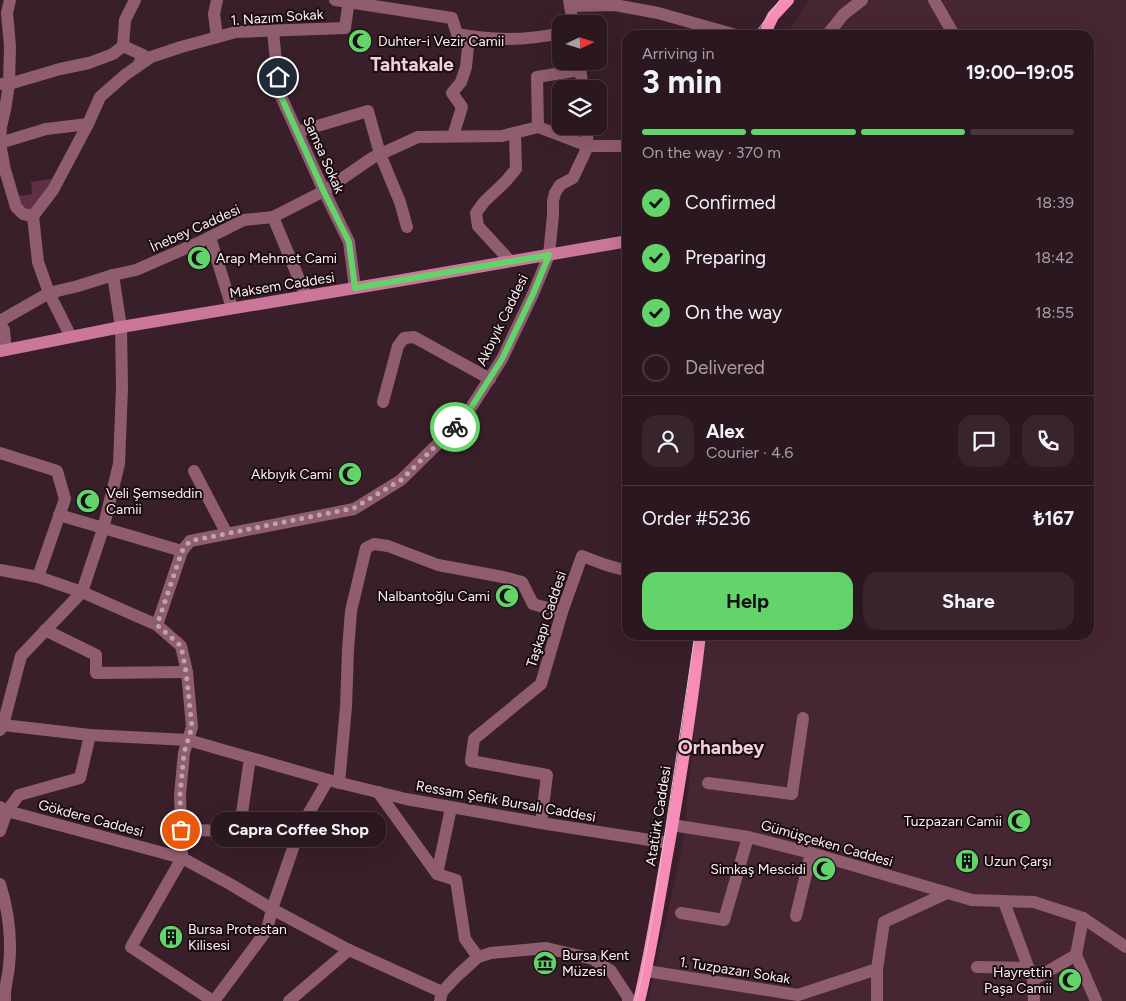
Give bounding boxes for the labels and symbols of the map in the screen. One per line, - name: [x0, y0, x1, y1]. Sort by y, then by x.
- street label: 1. Nazım Sokak: [230, 6, 324, 29]
- north arrow: [552, 15, 608, 70]
- mosque icon: Duhter-i Vezir Camii: [347, 28, 373, 54]
- place label: Duhter-i Vezir Camii: [378, 33, 504, 50]
- district label: Tahtakale: [370, 53, 454, 76]
- pin: [257, 56, 299, 98]
- street label: Samsa Sokak: [299, 114, 348, 196]
- street label: İnebey Caddesi: [148, 201, 243, 256]
- mosque icon: Arap Mehmet Cami: [186, 245, 212, 271]
- place label: Arap Mehmet Cami: [216, 250, 337, 267]
- street label: Maksem Caddesi: [228, 269, 336, 302]
- street label: Akbıyık Caddesi: [473, 272, 532, 369]
- courier: [430, 402, 480, 452]
- mosque icon: Akbıyık Cami: [337, 461, 363, 487]
- place label: Akbıyık Cami: [251, 466, 332, 483]
- place label: Veli Şemseddin Camii: [106, 485, 203, 518]
- mosque icon: Veli Şemseddin Camii: [75, 488, 101, 514]
- street label: Taşkapı Caddesi: [523, 569, 570, 670]
- mosque icon: Nalbantoğlu Cami: [494, 583, 520, 609]
- place label: Nalbantoğlu Cami: [377, 588, 490, 605]
- district label: Orhanbey: [678, 736, 764, 759]
- street label: Atatürk Caddesi: [642, 765, 675, 867]
- street label: Ressam Şefik Bursalı Caddesi: [415, 777, 597, 826]
- street label: Gökdere Caddesi: [36, 796, 145, 841]
- mosque icon: Tuzpazarı Camii: [1006, 808, 1032, 834]
- pin: [160, 809, 202, 851]
- callout: Capra Coffee Shop: [211, 812, 386, 848]
- place label: Tuzpazarı Camii: [904, 813, 1002, 830]
- street label: Gümüşçeken Caddesi: [759, 816, 895, 870]
- building icon: Uzun Çarşı: [954, 848, 980, 874]
- place label: Uzun Çarşı: [984, 853, 1052, 870]
- mosque icon: Simkaş Mescidi: [811, 856, 837, 882]
- place label: Simkaş Mescidi: [710, 861, 806, 878]
- place label: Bursa Protestan Kilisesi: [188, 921, 287, 954]
- building icon: Bursa Protestan Kilisesi: [158, 924, 184, 950]
- place label: Bursa Kent Müzesi: [562, 947, 629, 980]
- museum icon: Bursa Kent Müzesi: [532, 950, 558, 976]
- street label: 1. Tuzpazarı Sokak: [678, 953, 792, 988]
- place label: Hayrettin Paşa Camii: [984, 964, 1052, 997]
- mosque icon: Hayrettin Paşa Camii: [1057, 967, 1083, 993]

